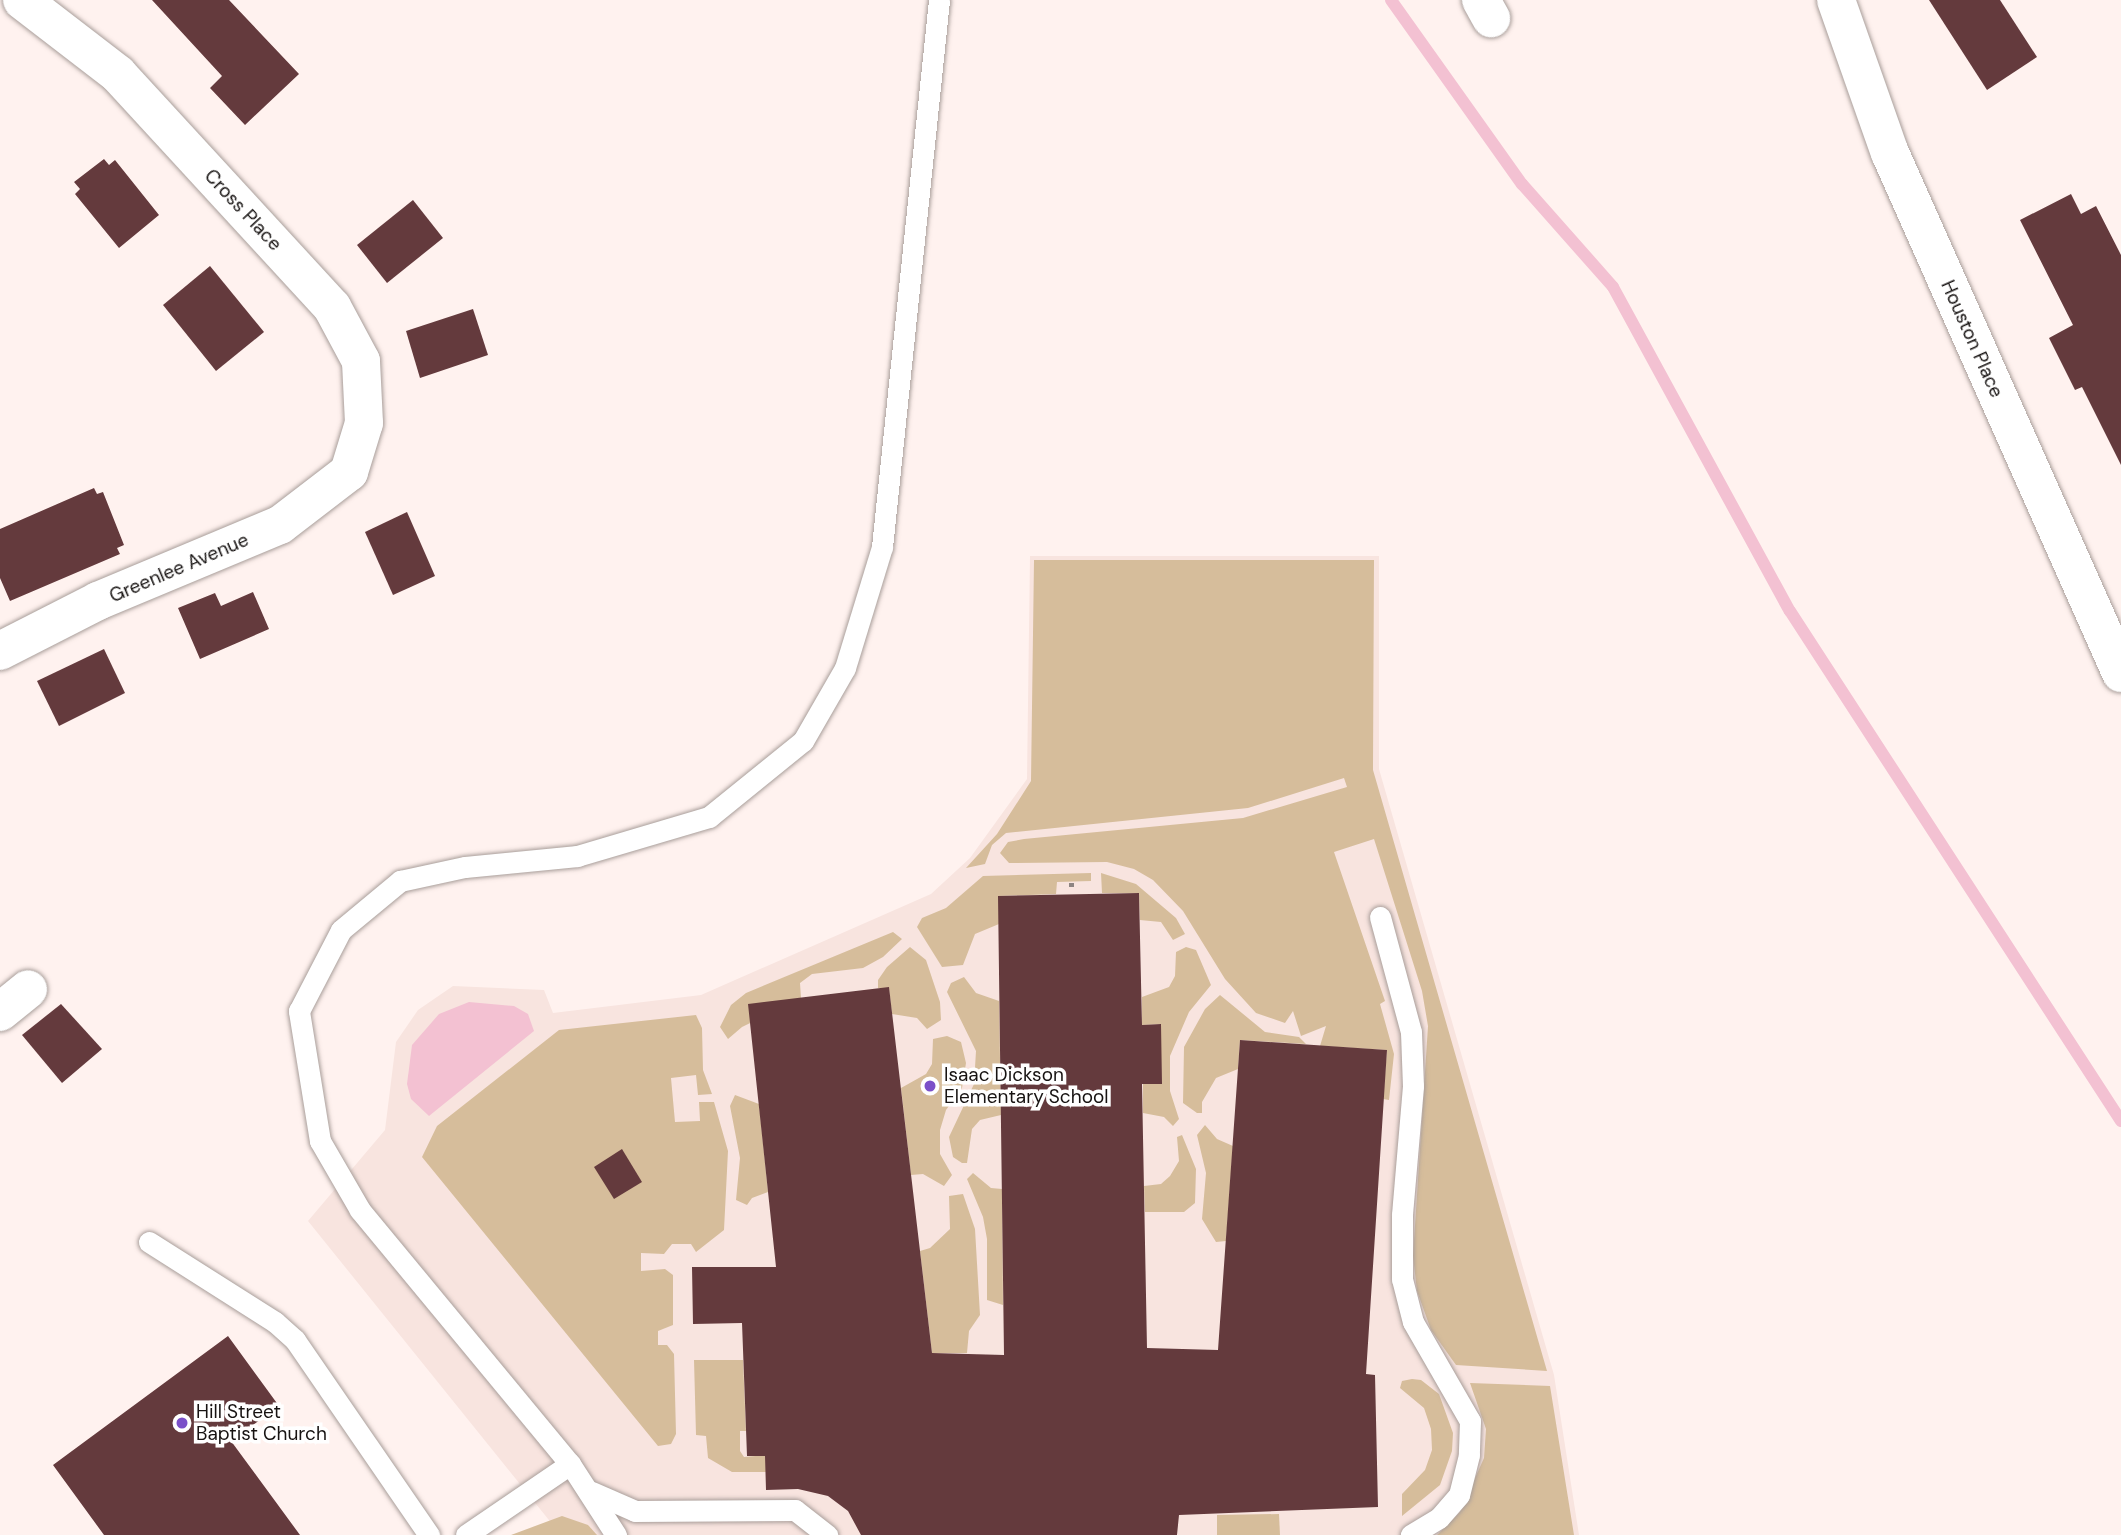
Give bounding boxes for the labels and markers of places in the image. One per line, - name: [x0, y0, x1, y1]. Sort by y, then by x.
- place label: Isaac Dickson Elementary School: [944, 1064, 1108, 1108]
- marker: Isaac Dickson Elementary School: [922, 1078, 938, 1094]
- place label: Hill Street Baptist Church: [196, 1401, 327, 1445]
- marker: Hill Street Baptist Church: [174, 1415, 190, 1431]

